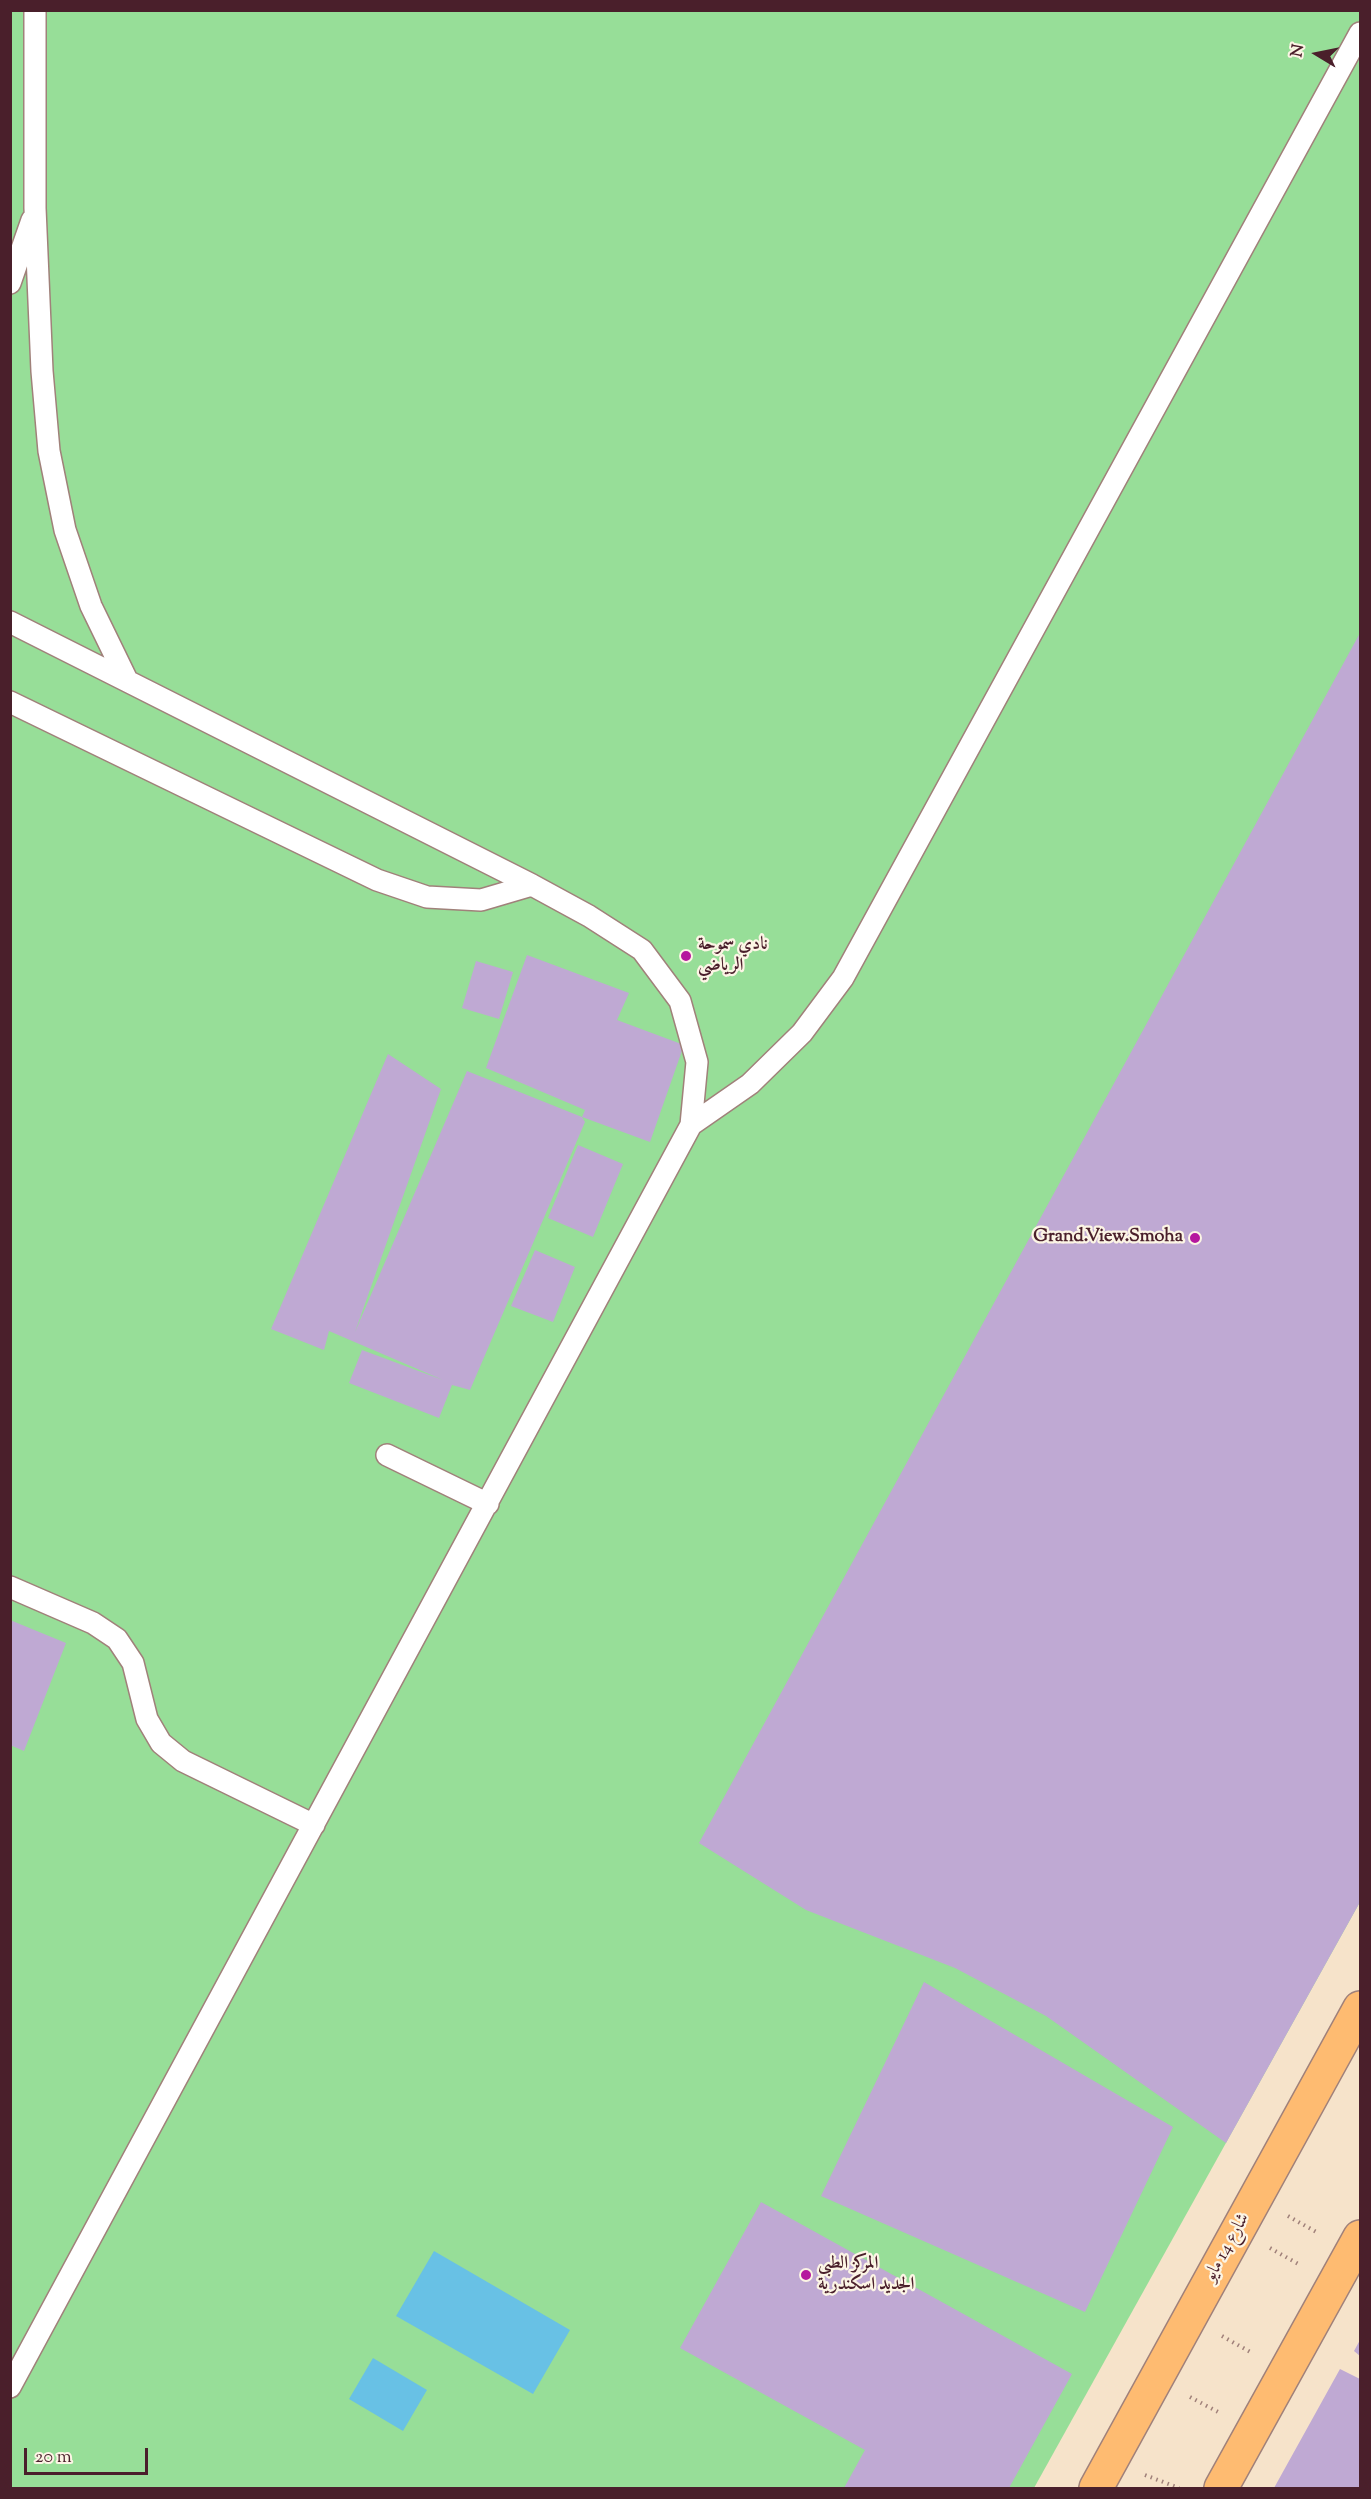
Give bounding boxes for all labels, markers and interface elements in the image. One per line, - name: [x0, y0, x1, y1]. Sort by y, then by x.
- north arrow: [1287, 24, 1347, 84]
- text: N: [1286, 42, 1311, 59]
- place label: نادي سموحة الرياضي: [698, 935, 768, 978]
- marker: نادي سموحة الرياضي: [679, 949, 693, 963]
- place label: Grand.View.Smoha: [1033, 1227, 1183, 1249]
- marker: Grand.View.Smoha: [1188, 1231, 1202, 1245]
- street label: شارع 14 مايو: [1200, 2210, 1256, 2286]
- place label: المركز الطبى الجديد اسكندرية: [818, 2254, 914, 2296]
- marker: المركز الطبى الجديد اسكندرية: [799, 2268, 813, 2282]
- scale bar: [27, 2436, 152, 2474]
- text: 20 m: [35, 2445, 72, 2471]

